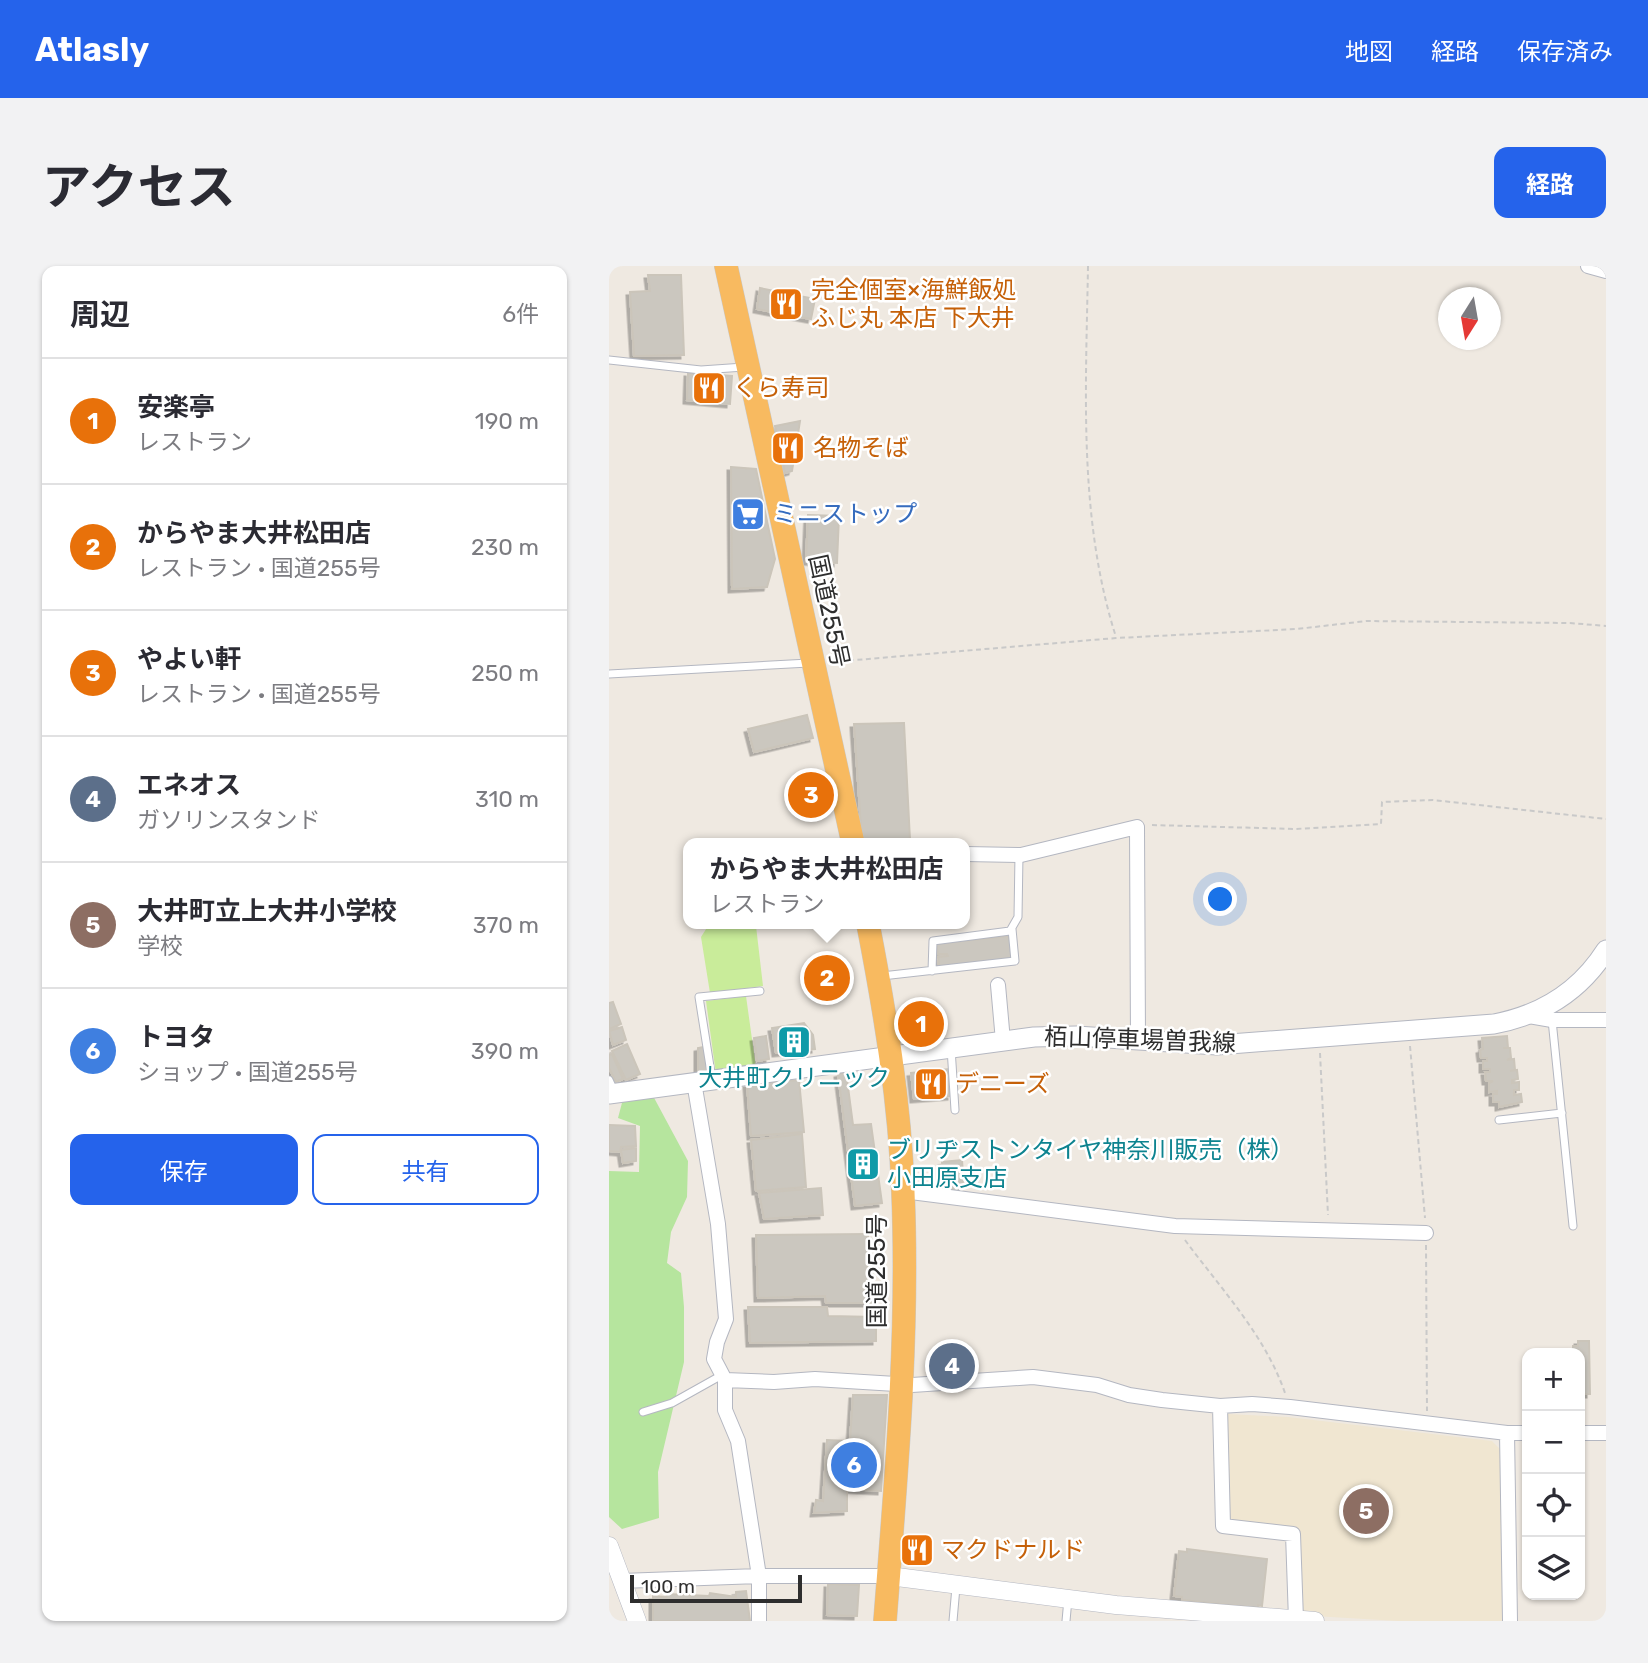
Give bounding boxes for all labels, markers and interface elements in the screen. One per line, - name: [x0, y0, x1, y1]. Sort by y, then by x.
- text: Atlasly: [35, 30, 149, 69]
- text: 地図: [1345, 38, 1393, 66]
- text: 経路: [1431, 38, 1479, 66]
- text: 保存済み: [1517, 38, 1613, 66]
- button: 経路: [1494, 147, 1606, 218]
- text: アクセス: [42, 158, 236, 216]
- place label: 完全個室×海鮮飯処 ふじ丸 本店 下大井: [811, 276, 1016, 332]
- restaurant icon: 完全個室×海鮮飯処 ふじ丸 本店 下大井: [767, 285, 805, 323]
- north arrow: [1438, 287, 1501, 350]
- text: 周辺: [70, 297, 130, 333]
- text: 6件: [502, 300, 539, 328]
- restaurant icon: くら寿司: [690, 369, 728, 407]
- place label: くら寿司: [733, 374, 829, 402]
- text: 安楽亭: [137, 392, 215, 423]
- text: 1: [87, 407, 99, 435]
- text: 190 m: [475, 407, 539, 435]
- text: レストラン: [137, 428, 252, 456]
- restaurant icon: 名物そば: [769, 429, 807, 467]
- place label: 名物そば: [813, 434, 909, 462]
- supermarket icon: ミニストップ: [729, 495, 767, 533]
- place label: ミニストップ: [773, 500, 917, 528]
- text: からやま大井松田店: [137, 518, 371, 549]
- text: 2: [86, 533, 100, 561]
- text: 230 m: [471, 533, 539, 561]
- street label: 国道255号: [803, 552, 855, 670]
- text: レストラン · 国道255号: [137, 554, 381, 582]
- text: やよい軒: [137, 644, 241, 675]
- text: 3: [85, 659, 101, 687]
- text: 250 m: [471, 659, 539, 687]
- text: レストラン · 国道255号: [137, 680, 381, 708]
- pin: 3: [788, 769, 834, 821]
- text: エネオス: [137, 770, 241, 801]
- text: 4: [85, 785, 101, 813]
- text: 310 m: [475, 785, 539, 813]
- text: ガソリンスタンド: [137, 806, 321, 834]
- popup: [683, 838, 970, 929]
- text: からやま大井松田店: [709, 854, 944, 885]
- your location: [1203, 882, 1237, 916]
- text: レストラン: [709, 890, 824, 918]
- text: 大井町立上大井小学校: [137, 896, 397, 927]
- text: 5: [86, 911, 100, 939]
- text: 370 m: [473, 911, 539, 939]
- text: 学校: [137, 932, 183, 960]
- pin: 2: [804, 952, 850, 1004]
- pin: 1: [898, 998, 944, 1050]
- text: トヨタ: [137, 1022, 215, 1053]
- building icon: 大井町クリニック: [775, 1023, 813, 1061]
- street label: 栢山停車場曽我線: [1044, 1023, 1236, 1057]
- text: 6: [86, 1037, 100, 1065]
- text: 390 m: [471, 1037, 539, 1065]
- text: ショップ · 国道255号: [137, 1058, 358, 1086]
- place label: 大井町クリニック: [698, 1064, 890, 1092]
- restaurant icon: デニーズ: [912, 1065, 950, 1103]
- place label: デニーズ: [955, 1070, 1050, 1098]
- button: 保存: [70, 1134, 298, 1205]
- button: 共有: [312, 1134, 539, 1205]
- place label: ブリヂストンタイヤ神奈川販売（株） 小田原支店: [887, 1136, 1294, 1192]
- building icon: ブリヂストンタイヤ神奈川販売（株） 小田原支店: [844, 1145, 882, 1183]
- street label: 国道255号: [863, 1214, 891, 1328]
- pin: 4: [929, 1340, 975, 1392]
- map controls: [1522, 1348, 1585, 1600]
- button: +: [1522, 1348, 1585, 1411]
- button: −: [1522, 1411, 1585, 1474]
- pin: 6: [831, 1439, 877, 1491]
- button: locate: [1522, 1474, 1585, 1537]
- pin: 5: [1343, 1485, 1389, 1537]
- restaurant icon: マクドナルド: [898, 1531, 936, 1569]
- place label: マクドナルド: [941, 1536, 1085, 1564]
- button: layers: [1522, 1537, 1585, 1600]
- scale bar: [630, 1572, 801, 1604]
- text: 100 m: [641, 1575, 695, 1598]

